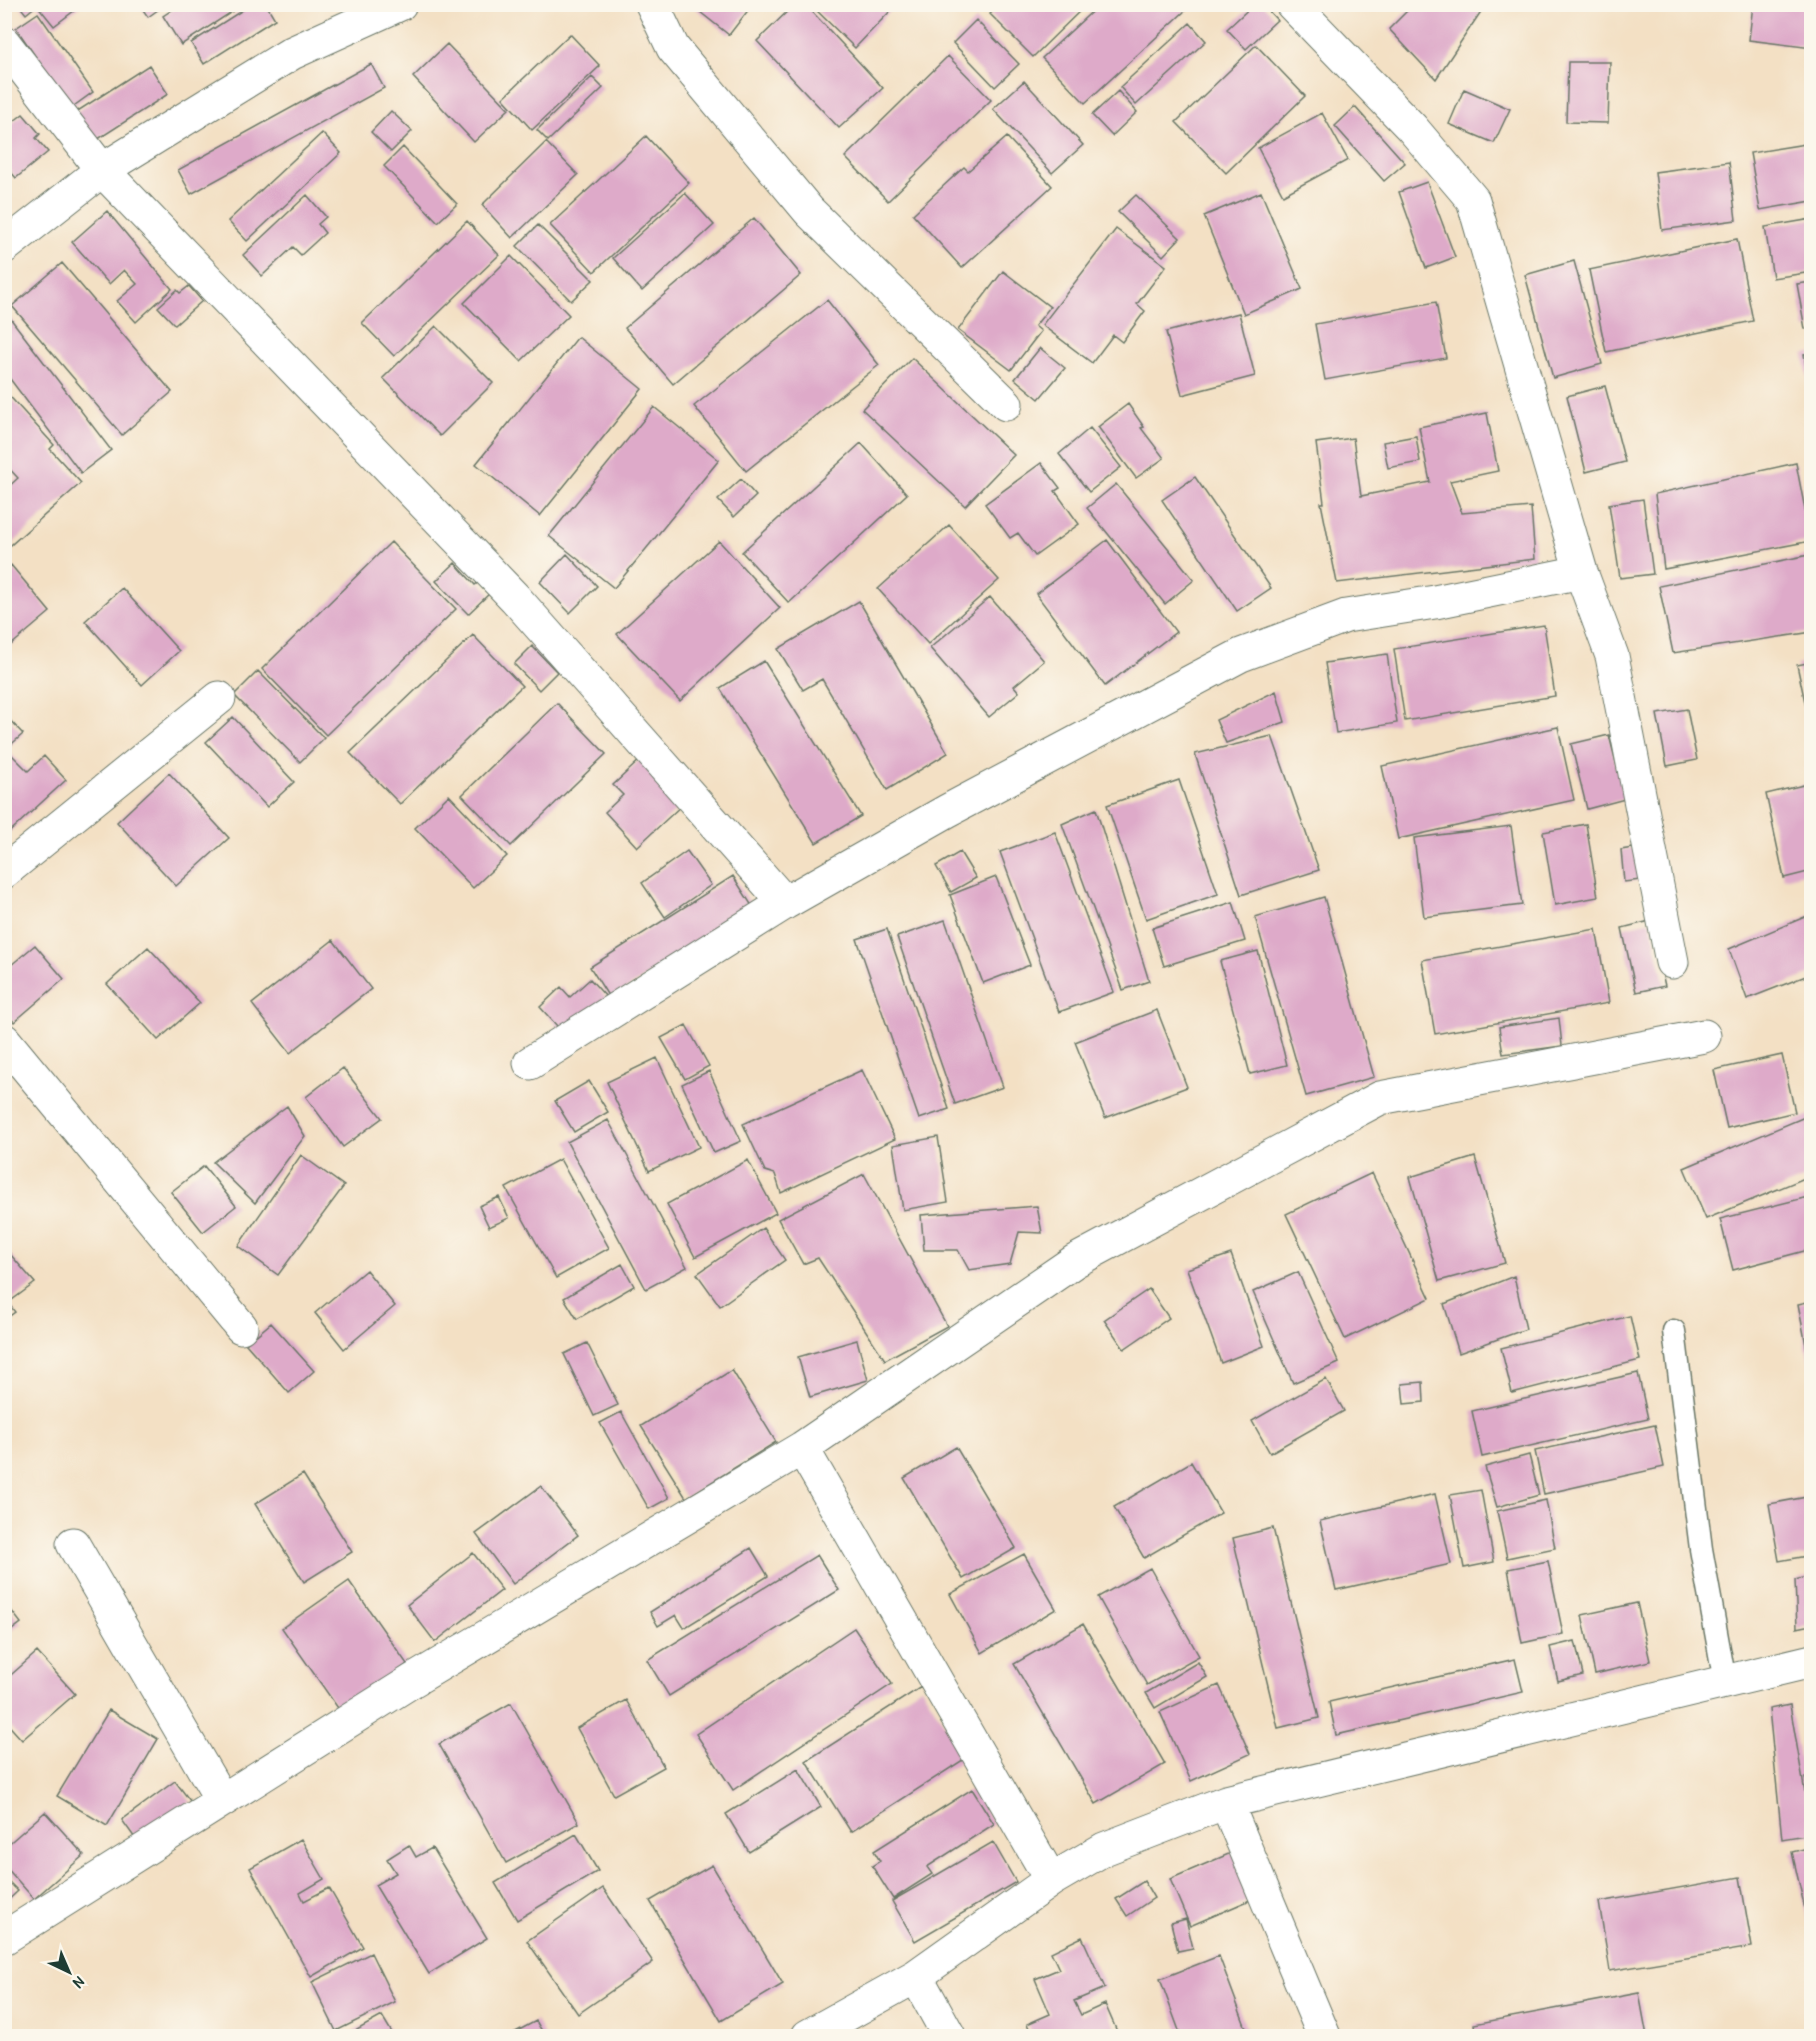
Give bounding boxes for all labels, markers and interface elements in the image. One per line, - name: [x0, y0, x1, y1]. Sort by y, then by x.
- north arrow: [39, 1942, 99, 2002]
- text: N: [68, 1972, 90, 1994]

